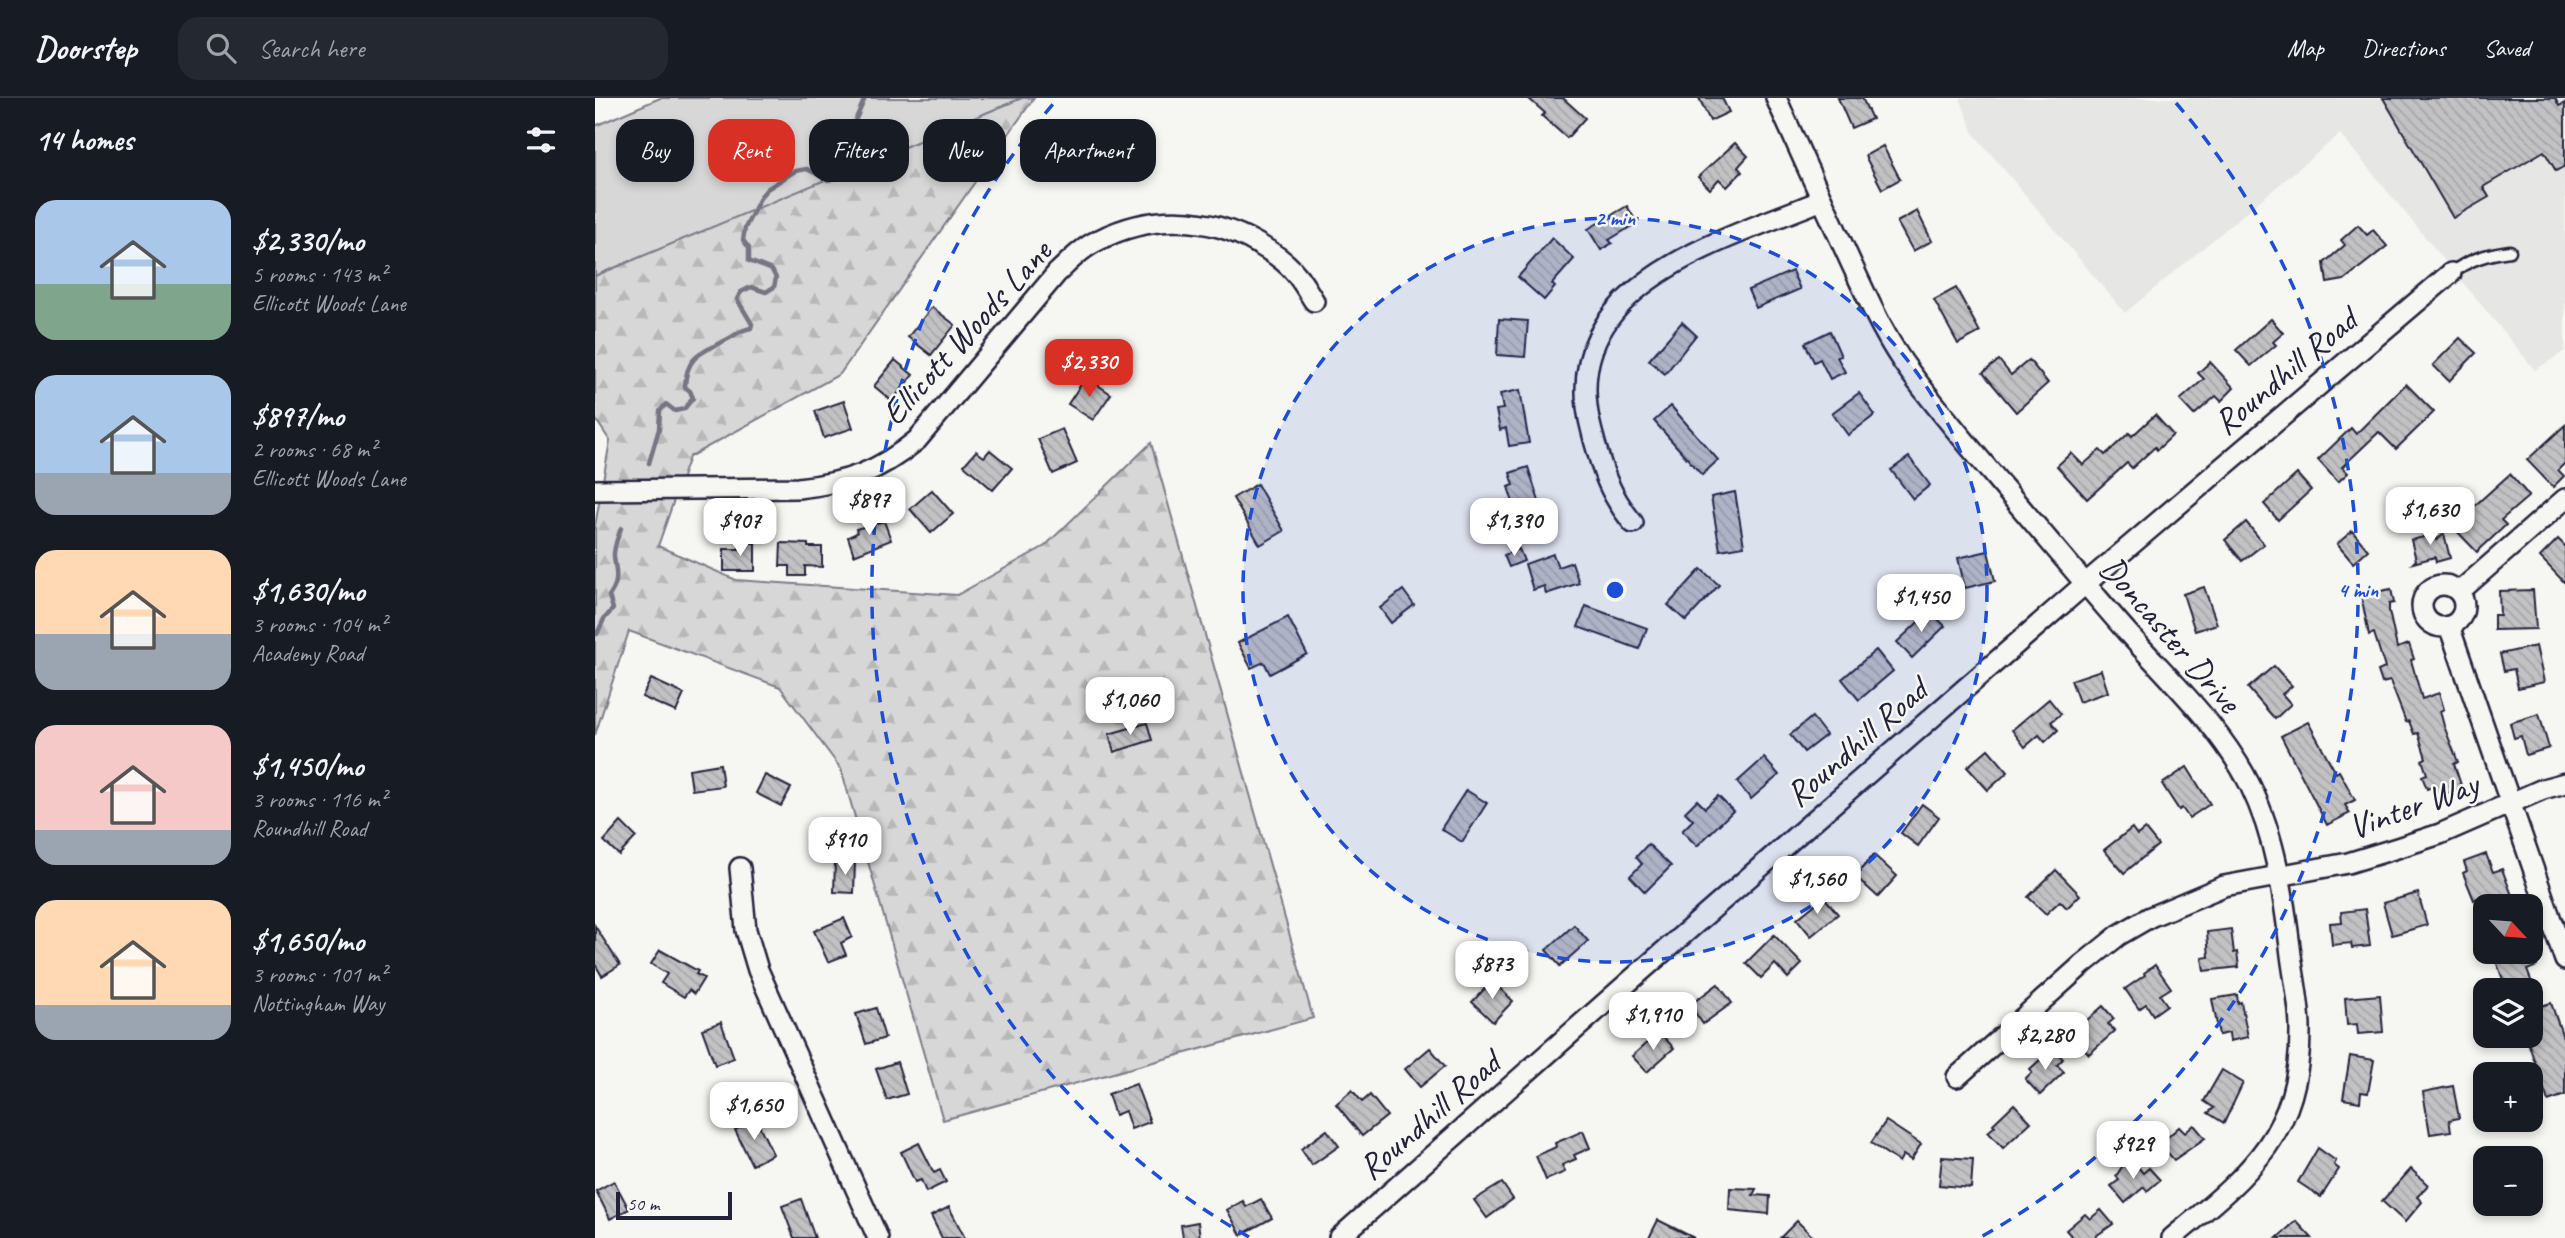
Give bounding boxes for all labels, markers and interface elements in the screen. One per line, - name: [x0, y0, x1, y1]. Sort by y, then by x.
- search box: [178, 17, 668, 80]
- text: Doorstep: [35, 27, 136, 69]
- icon: search: [202, 29, 240, 67]
- text: Search here: [258, 32, 364, 65]
- text: Map: [2287, 33, 2324, 63]
- text: Directions: [2362, 33, 2445, 63]
- text: Saved: [2483, 33, 2530, 63]
- chip: Buy: [616, 119, 694, 182]
- chip: Rent: [708, 119, 795, 182]
- chip: Filters: [809, 119, 909, 182]
- chip: New: [923, 119, 1006, 182]
- chip: Apartment: [1020, 119, 1156, 182]
- text: 14 homes: [35, 121, 133, 159]
- icon: filters: [522, 121, 560, 159]
- text: 2 min: [1595, 205, 1635, 231]
- text: $2,330/mo: [252, 222, 364, 260]
- icon: home: [91, 228, 175, 312]
- street label: Ellicott Woods Lane: [871, 228, 1063, 434]
- text: 5 rooms · 143 m²: [252, 260, 387, 289]
- text: Ellicott Woods Lane: [252, 289, 406, 318]
- street label: Roundhill Road: [2204, 295, 2371, 445]
- pin: $2,330: [1032, 340, 1146, 399]
- text: $2,330: [1061, 347, 1117, 376]
- text: $897/mo: [252, 397, 344, 435]
- icon: home: [91, 403, 175, 487]
- text: 2 rooms · 68 m²: [252, 435, 376, 464]
- text: Ellicott Woods Lane: [252, 464, 406, 493]
- pin: $897: [828, 478, 910, 537]
- text: $897: [848, 485, 890, 514]
- pin: $1,630: [2373, 488, 2487, 547]
- text: $1,630: [2402, 495, 2458, 524]
- pin: $907: [699, 498, 781, 558]
- pin: $1,390: [1457, 498, 1571, 558]
- text: $907: [719, 506, 761, 535]
- text: $1,390: [1486, 506, 1542, 535]
- street label: Doncaster Drive: [2090, 546, 2253, 724]
- text: $1,630/mo: [252, 572, 365, 610]
- pin: $1,450: [1864, 574, 1978, 634]
- text: 4 min: [2338, 577, 2378, 603]
- icon: home: [91, 578, 175, 662]
- centre of rings: [1603, 578, 1627, 602]
- text: $1,450: [1893, 582, 1949, 611]
- text: 3 rooms · 104 m²: [252, 610, 387, 639]
- text: Academy Road: [252, 639, 364, 668]
- street label: Roundhill Road: [1776, 665, 1941, 817]
- pin: $1,060: [1073, 678, 1187, 737]
- text: $1,060: [1102, 685, 1158, 714]
- text: $1,450/mo: [252, 747, 363, 785]
- icon: home: [91, 753, 175, 837]
- street label: Vinter Way: [2342, 760, 2487, 850]
- text: 3 rooms · 116 m²: [252, 785, 387, 814]
- text: Roundhill Road: [252, 814, 367, 843]
- pin: $910: [804, 818, 886, 877]
- text: $910: [824, 825, 866, 854]
- pin: $1,560: [1760, 856, 1874, 916]
- text: $1,560: [1789, 864, 1845, 893]
- north arrow: [2473, 894, 2543, 964]
- map controls: [2473, 894, 2543, 1216]
- text: $1,650/mo: [252, 922, 364, 960]
- icon: home: [91, 928, 175, 1012]
- pin: $873: [1451, 942, 1533, 1001]
- text: $873: [1471, 949, 1513, 978]
- text: 3 rooms · 101 m²: [252, 960, 387, 989]
- button: layers: [2473, 978, 2543, 1048]
- text: Nottingham Way: [252, 989, 384, 1018]
- pin: $1,910: [1596, 992, 1710, 1052]
- text: $1,910: [1625, 1000, 1681, 1029]
- pin: $2,280: [1988, 1012, 2102, 1072]
- text: $2,280: [2017, 1020, 2073, 1049]
- street label: Roundhill Road: [1349, 1038, 1514, 1190]
- button: +: [2473, 1062, 2543, 1132]
- pin: $1,650: [697, 1082, 811, 1142]
- text: $1,650: [726, 1090, 782, 1119]
- pin: $929: [2092, 1122, 2174, 1181]
- text: $929: [2113, 1129, 2153, 1158]
- button: −: [2473, 1146, 2543, 1216]
- scale bar: [616, 1189, 731, 1221]
- text: 50 m: [627, 1192, 659, 1216]

